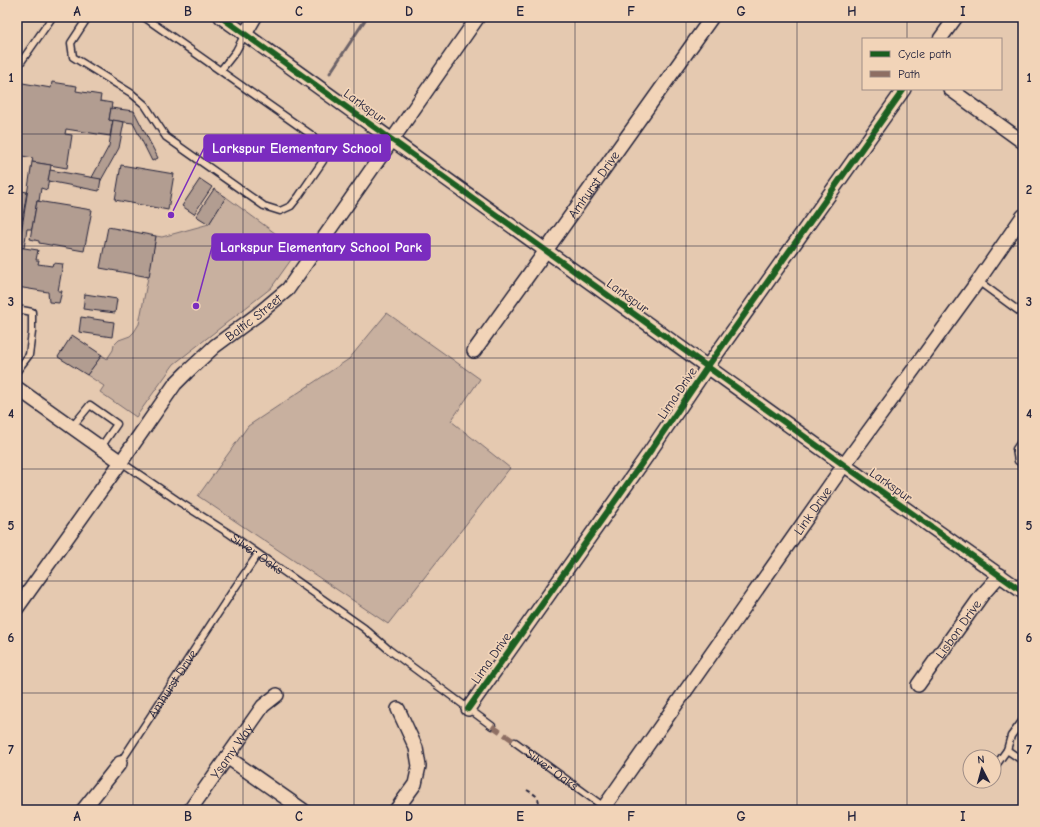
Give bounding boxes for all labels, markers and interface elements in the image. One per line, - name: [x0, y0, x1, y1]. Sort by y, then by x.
- text: A: [73, 4, 81, 19]
- text: B: [184, 4, 192, 19]
- text: C: [295, 4, 303, 19]
- text: D: [405, 4, 413, 19]
- text: E: [516, 4, 524, 19]
- text: F: [627, 4, 635, 19]
- text: G: [736, 4, 746, 19]
- text: H: [847, 4, 857, 19]
- text: I: [960, 4, 966, 19]
- legend: [862, 38, 1002, 90]
- text: Cycle path: [898, 47, 951, 61]
- text: Path: [898, 67, 920, 81]
- text: 1: [8, 70, 14, 85]
- text: 1: [1026, 70, 1032, 85]
- street label: Larkspur: [341, 86, 390, 127]
- callout: Larkspur Elementary School: [204, 135, 390, 161]
- text: Larkspur Elementary School: [212, 140, 382, 157]
- street label: Amhurst Drive: [564, 147, 622, 221]
- text: 2: [8, 182, 14, 197]
- text: 2: [1026, 182, 1032, 197]
- callout: Larkspur Elementary School Park: [212, 234, 430, 260]
- text: Larkspur Elementary School Park: [220, 239, 422, 256]
- street label: Larkspur: [604, 276, 653, 317]
- street label: Baltic Street: [222, 290, 285, 344]
- text: 3: [8, 294, 14, 309]
- text: 3: [1026, 294, 1032, 309]
- street label: Lima Drive: [654, 364, 700, 422]
- text: 4: [8, 406, 14, 421]
- text: 4: [1026, 406, 1032, 421]
- street label: Larkspur: [867, 465, 916, 506]
- street label: Link Drive: [790, 483, 834, 537]
- text: 5: [8, 518, 15, 533]
- text: 5: [1026, 518, 1033, 533]
- street label: Silver Oaks: [228, 529, 287, 577]
- street label: Lisbon Drive: [932, 596, 984, 661]
- street label: Lima Drive: [468, 629, 514, 687]
- text: 6: [8, 630, 15, 645]
- text: 6: [1026, 630, 1033, 645]
- street label: Amhurst Drive: [144, 646, 200, 721]
- street label: Ysamy Way: [207, 721, 256, 781]
- text: 7: [8, 742, 14, 757]
- text: 7: [1026, 742, 1032, 757]
- street label: Silver Oaks: [523, 745, 581, 793]
- north arrow: [962, 749, 1002, 789]
- text: N: [977, 753, 985, 766]
- text: A: [73, 809, 81, 824]
- text: B: [184, 809, 192, 824]
- text: C: [295, 809, 303, 824]
- text: D: [405, 809, 413, 824]
- text: E: [516, 809, 524, 824]
- text: F: [627, 809, 635, 824]
- text: G: [736, 809, 746, 824]
- text: H: [847, 809, 857, 824]
- text: I: [960, 809, 966, 824]

